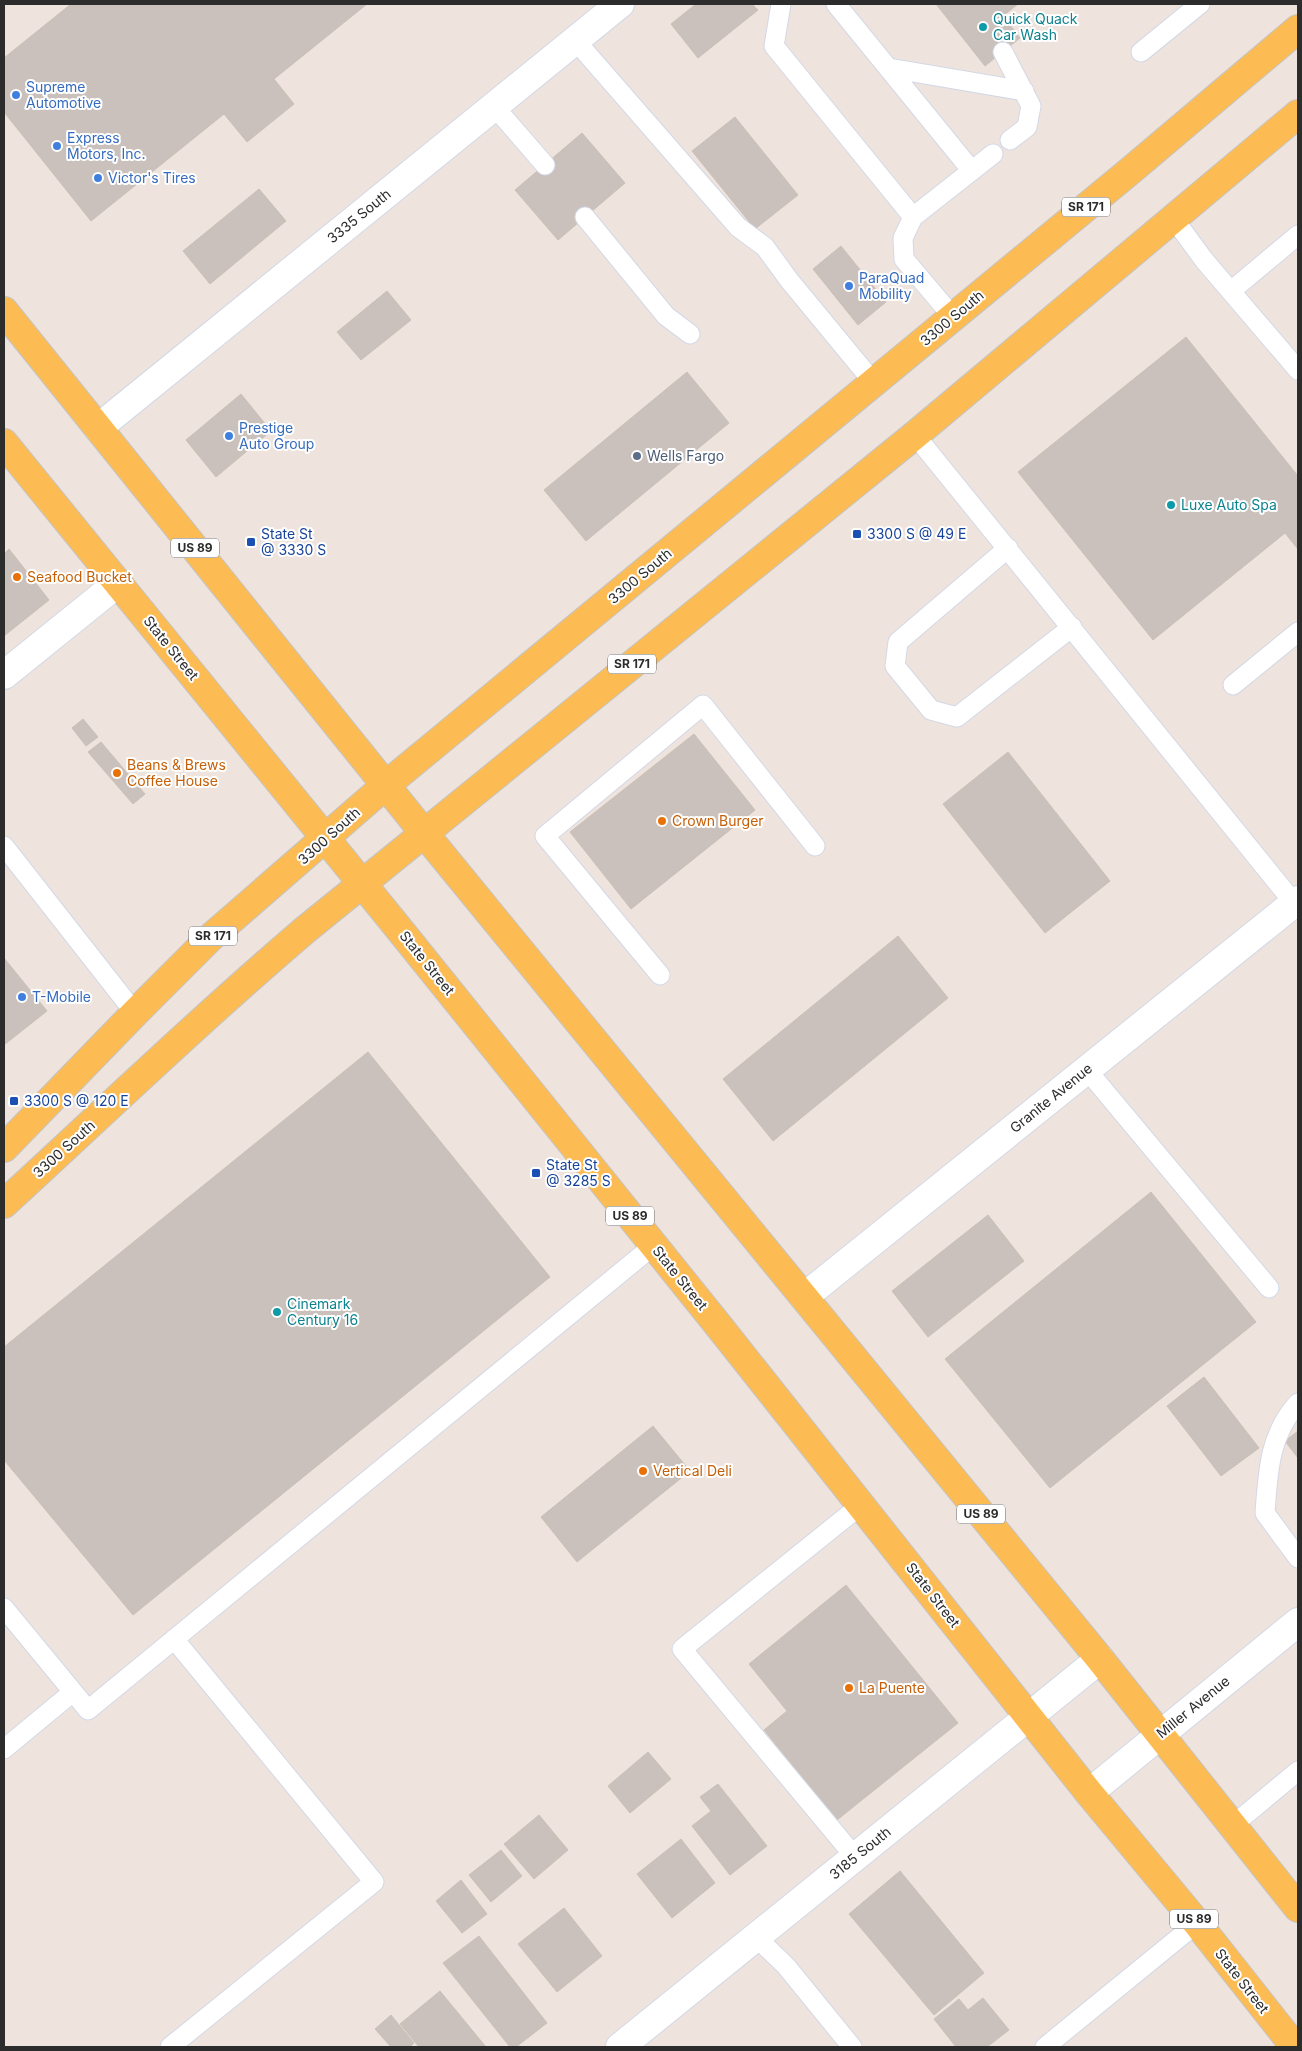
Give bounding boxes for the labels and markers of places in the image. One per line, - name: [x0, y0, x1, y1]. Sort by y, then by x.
- place label: Quick Quack Car Wash: [993, 10, 1078, 43]
- marker: Quick Quack Car Wash: [977, 21, 989, 33]
- place label: Supreme Automotive: [26, 78, 101, 111]
- marker: Supreme Automotive: [10, 89, 22, 101]
- place label: Express Motors, Inc.: [67, 129, 146, 162]
- marker: Express Motors, Inc.: [51, 140, 63, 152]
- place label: Victor's Tires: [108, 169, 196, 186]
- marker: Victor's Tires: [92, 172, 104, 184]
- place label: ParaQuad Mobility: [859, 269, 924, 302]
- marker: ParaQuad Mobility: [843, 280, 855, 292]
- place label: Prestige Auto Group: [239, 419, 314, 452]
- marker: Prestige Auto Group: [223, 430, 235, 442]
- place label: Wells Fargo: [647, 447, 724, 464]
- marker: Wells Fargo: [631, 450, 643, 462]
- place label: Luxe Auto Spa: [1181, 496, 1277, 513]
- marker: Luxe Auto Spa: [1165, 499, 1177, 511]
- place label: State St @ 3330 S: [261, 525, 326, 558]
- place label: 3300 S @ 49 E: [867, 525, 966, 542]
- marker: 3300 S @ 49 E: [851, 528, 863, 540]
- marker: State St @ 3330 S: [245, 536, 257, 548]
- place label: Seafood Bucket: [27, 568, 132, 585]
- marker: Seafood Bucket: [11, 571, 23, 583]
- place label: Beans & Brews Coffee House: [127, 756, 226, 789]
- marker: Beans & Brews Coffee House: [111, 767, 123, 779]
- place label: Crown Burger: [672, 812, 764, 829]
- marker: Crown Burger: [656, 815, 668, 827]
- place label: T-Mobile: [32, 988, 91, 1005]
- marker: T-Mobile: [16, 991, 28, 1003]
- place label: 3300 S @ 120 E: [24, 1092, 129, 1109]
- marker: 3300 S @ 120 E: [8, 1095, 20, 1107]
- place label: State St @ 3285 S: [546, 1156, 611, 1189]
- marker: State St @ 3285 S: [530, 1167, 542, 1179]
- place label: Cinemark Century 16: [287, 1295, 358, 1328]
- marker: Cinemark Century 16: [271, 1306, 283, 1318]
- place label: Vertical Deli: [653, 1462, 732, 1479]
- marker: Vertical Deli: [637, 1465, 649, 1477]
- place label: La Puente: [859, 1679, 925, 1696]
- marker: La Puente: [843, 1682, 855, 1694]

